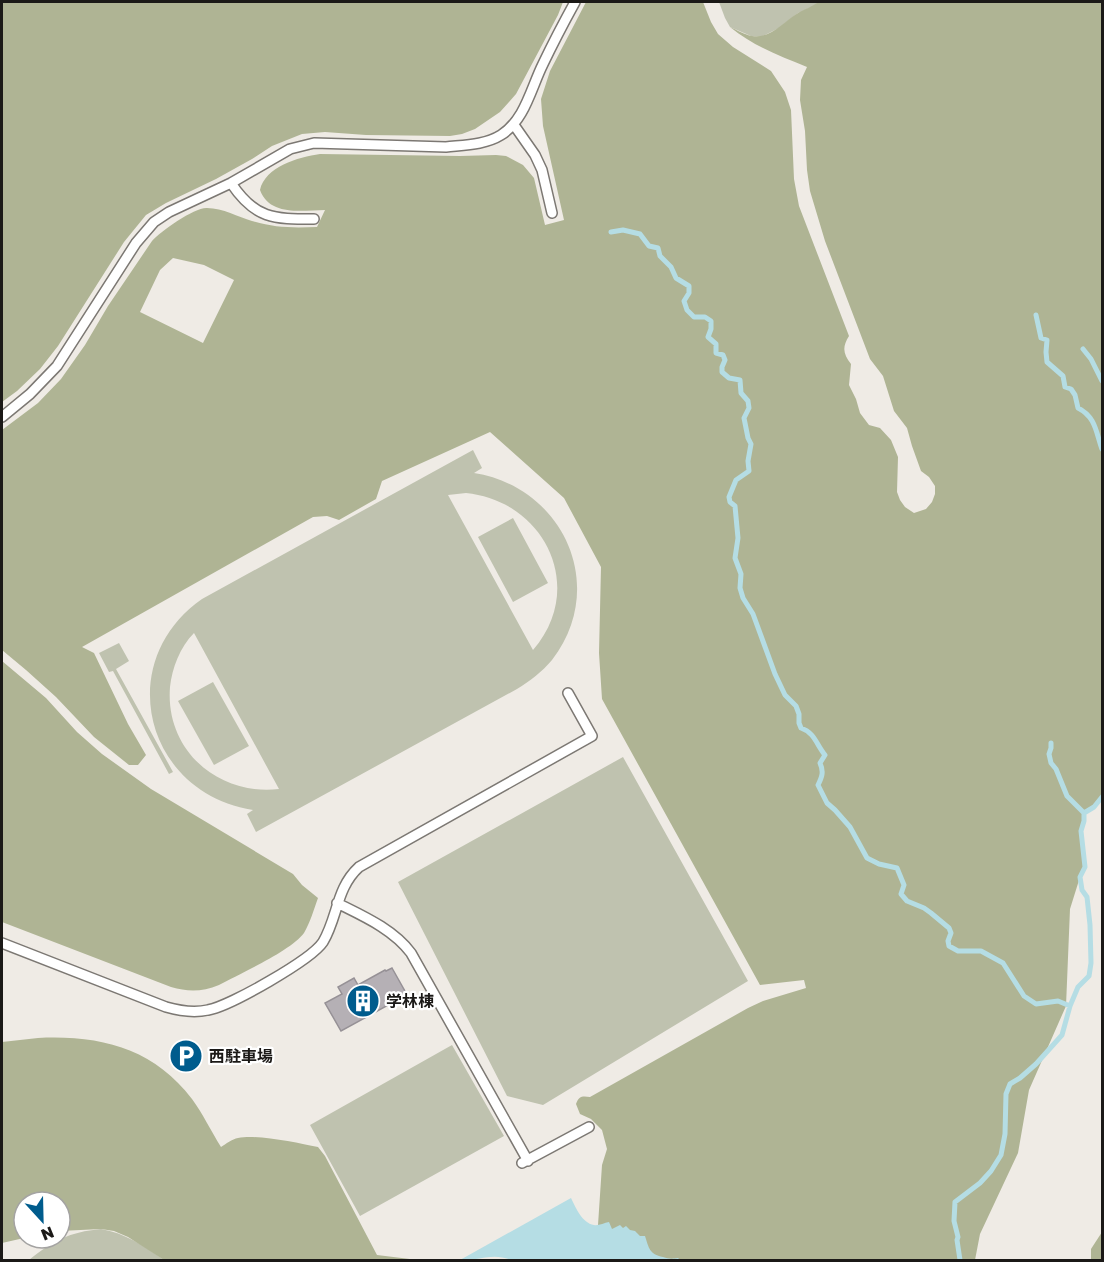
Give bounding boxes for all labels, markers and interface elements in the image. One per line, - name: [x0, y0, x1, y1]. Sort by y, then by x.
- building icon: 学林棟: [345, 983, 381, 1019]
- place label: 学林棟: [386, 991, 434, 1011]
- parking icon: 西駐車場: [168, 1038, 204, 1074]
- place label: 西駐車場: [209, 1046, 273, 1066]
- north arrow: [12, 1190, 72, 1250]
- text: N: [38, 1222, 57, 1245]

